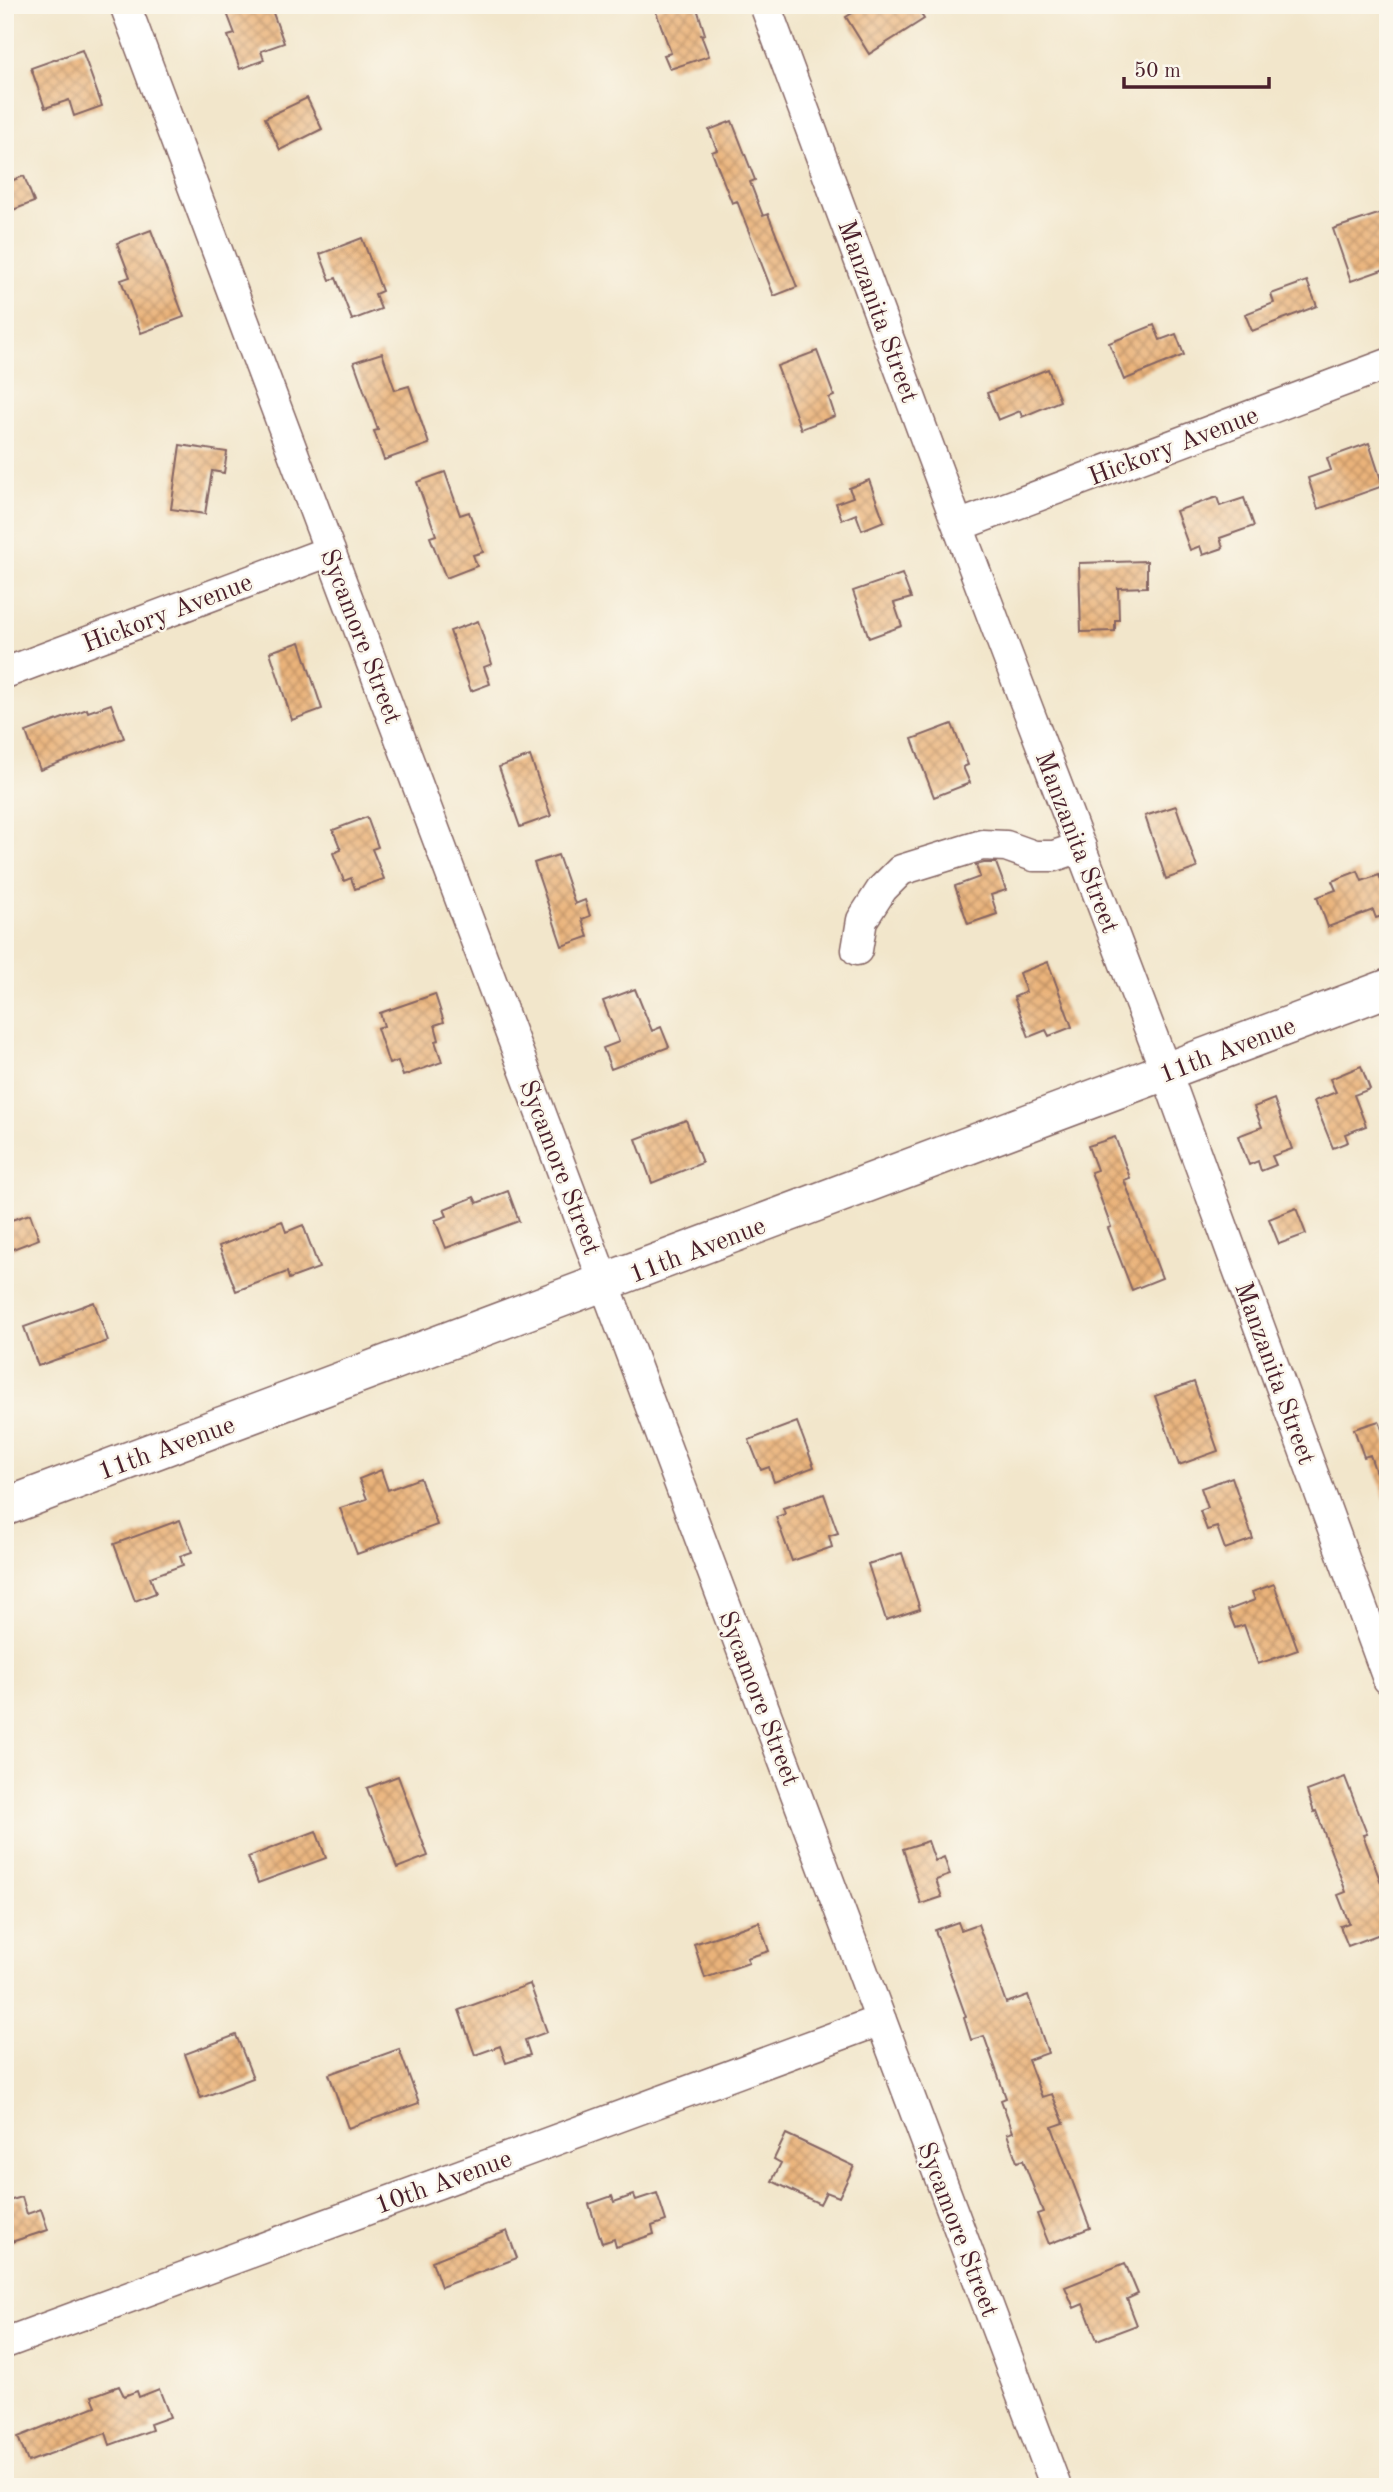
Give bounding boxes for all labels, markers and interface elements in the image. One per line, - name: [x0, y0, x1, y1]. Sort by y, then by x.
- scale bar: [1124, 46, 1269, 90]
- text: 50 m: [1134, 61, 1181, 82]
- street label: Manzanita Street: [832, 217, 922, 406]
- street label: Hickory Avenue: [1085, 403, 1262, 491]
- street label: Sycamore Street: [315, 546, 405, 728]
- street label: Hickory Avenue: [79, 570, 256, 658]
- street label: Manzanita Street: [1030, 748, 1123, 937]
- street label: 11th Avenue: [1156, 1013, 1299, 1089]
- street label: Sycamore Street: [514, 1077, 604, 1259]
- street label: 11th Avenue: [626, 1213, 769, 1289]
- street label: Manzanita Street: [1229, 1279, 1319, 1468]
- street label: 11th Avenue: [95, 1412, 238, 1486]
- street label: Sycamore Street: [713, 1608, 803, 1790]
- street label: Sycamore Street: [912, 2139, 1002, 2321]
- street label: 10th Avenue: [372, 2146, 515, 2220]

